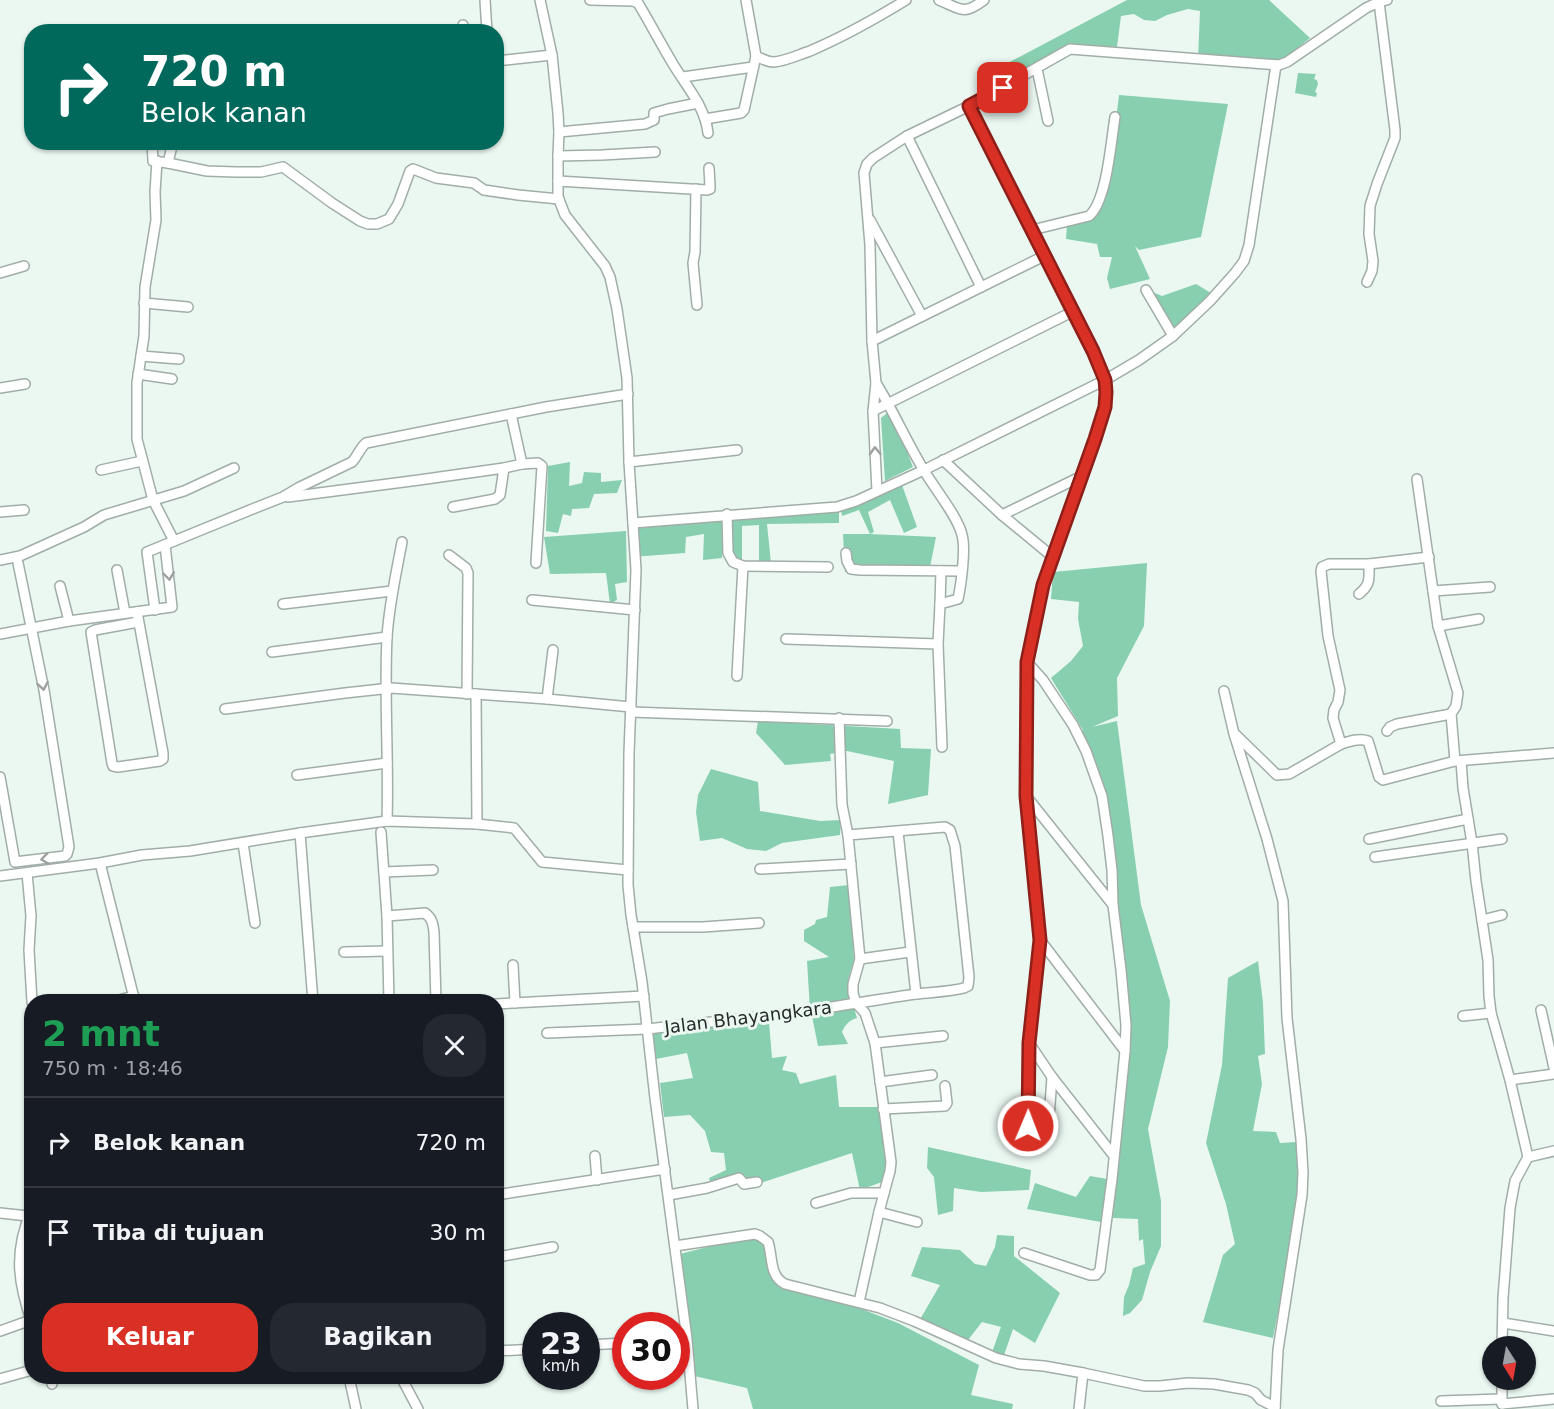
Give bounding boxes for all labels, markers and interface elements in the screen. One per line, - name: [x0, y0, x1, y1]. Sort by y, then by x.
- text: 720 m: [141, 47, 287, 96]
- icon: right: [42, 48, 120, 126]
- pin: [977, 62, 1028, 113]
- icon: arrive: [986, 71, 1019, 104]
- text: Belok kanan: [141, 97, 307, 128]
- one-way arrow: [869, 447, 881, 456]
- one-way arrow: [162, 572, 174, 581]
- one-way arrow: [37, 682, 49, 691]
- one-way arrow: [41, 852, 50, 864]
- street label: Jalan Bhayangkara: [662, 996, 833, 1038]
- text: 2 mnt: [42, 1013, 160, 1054]
- button: close: [423, 1014, 486, 1077]
- text: 750 m · 18:46: [42, 1056, 183, 1080]
- position arrow: [996, 1094, 1060, 1158]
- icon: right: [42, 1126, 75, 1159]
- text: Belok kanan: [93, 1130, 245, 1155]
- text: 720 m: [416, 1130, 486, 1155]
- icon: arrive: [42, 1216, 75, 1249]
- text: Tiba di tujuan: [93, 1220, 265, 1245]
- text: 30 m: [430, 1220, 486, 1245]
- button: Keluar: [42, 1303, 258, 1372]
- button: Bagikan: [270, 1303, 486, 1372]
- speed limit sign: 30: [612, 1312, 690, 1390]
- text: 23: [540, 1326, 582, 1361]
- north arrow: [1482, 1336, 1536, 1390]
- map controls: [1482, 1336, 1536, 1390]
- text: km/h: [542, 1357, 580, 1375]

